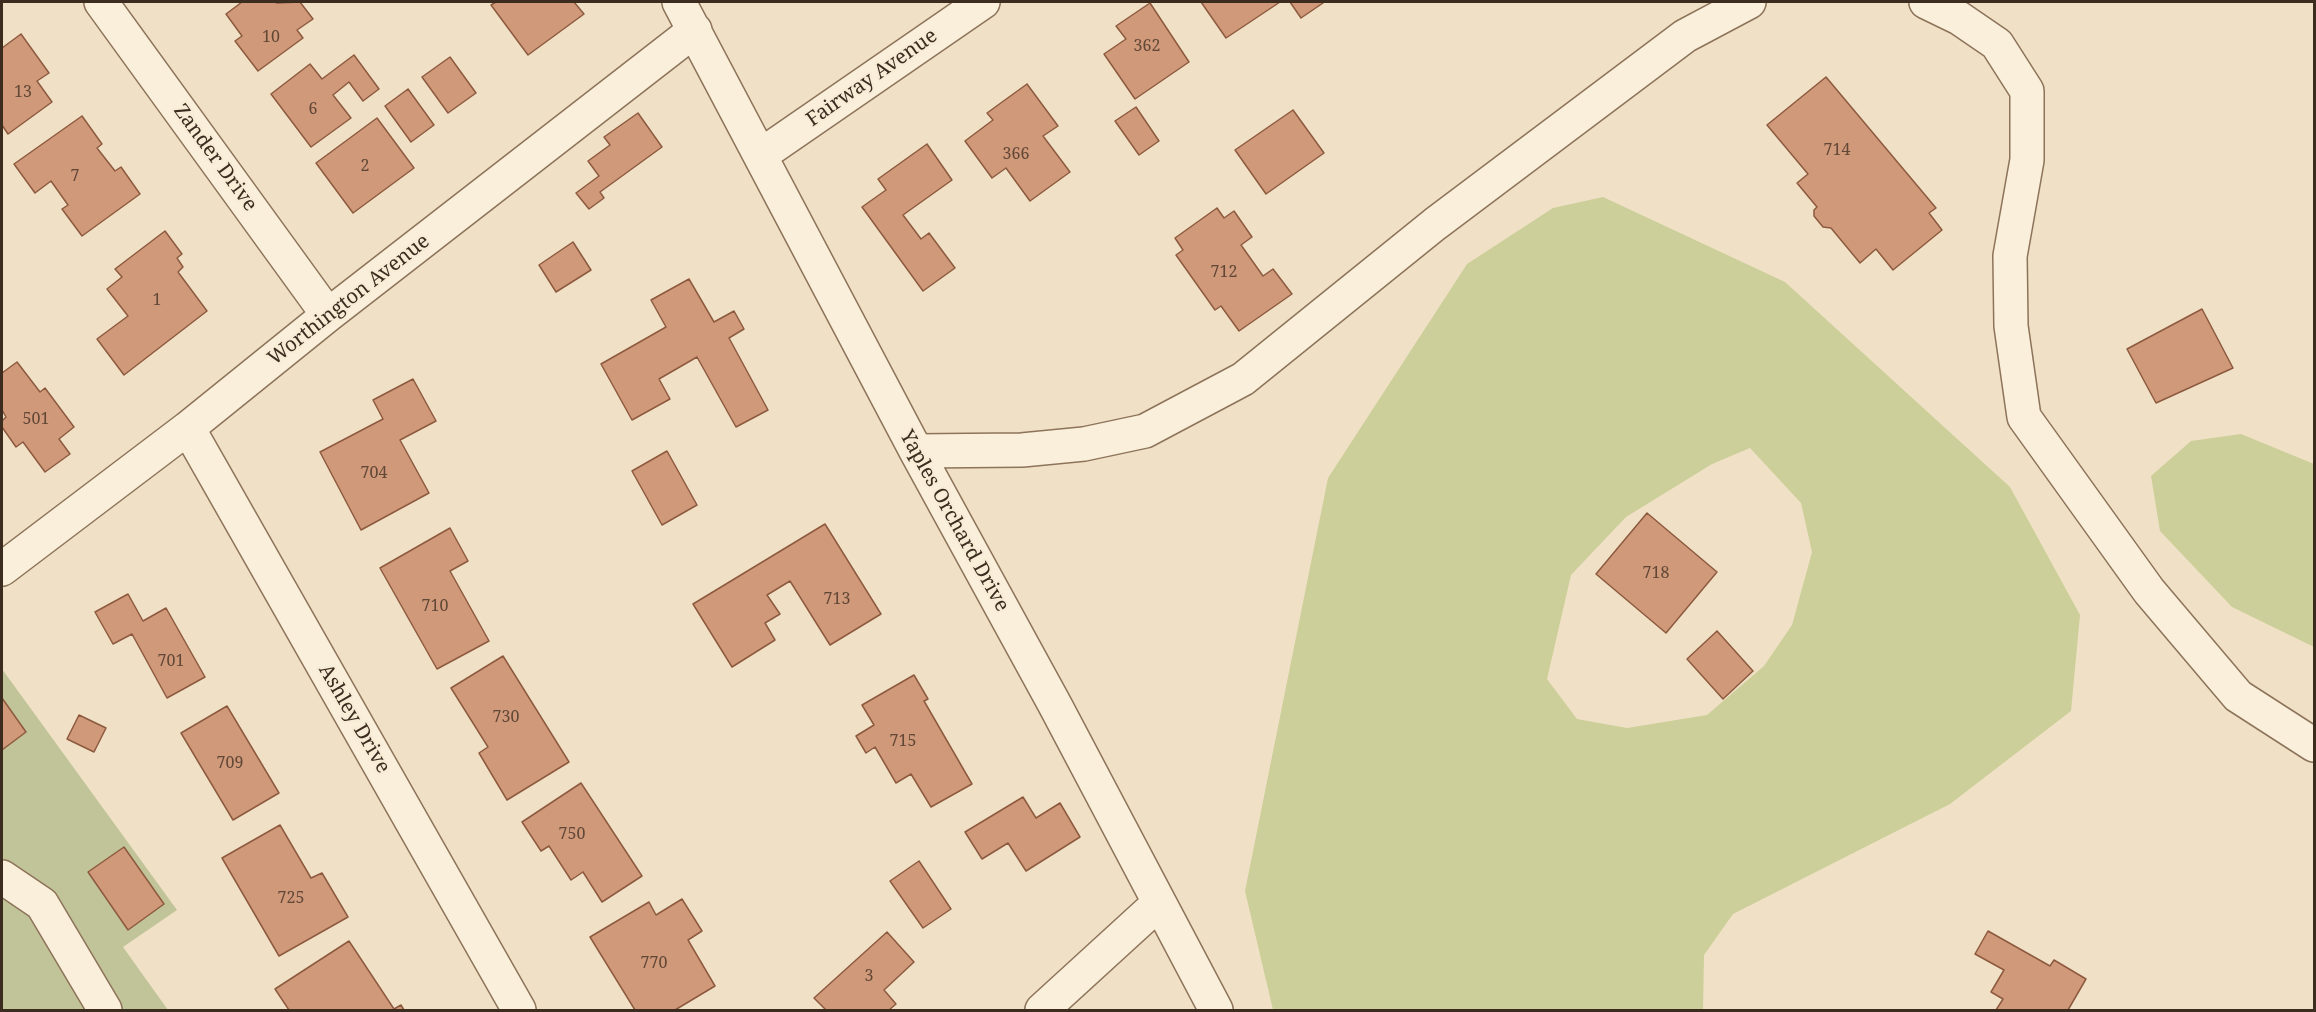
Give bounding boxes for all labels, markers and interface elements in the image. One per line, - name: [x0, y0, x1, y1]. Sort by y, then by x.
- street label: Fairway Avenue: [802, 24, 942, 132]
- house number: 10: [262, 27, 280, 47]
- house number: 362: [1134, 36, 1160, 56]
- house number: 13: [14, 82, 32, 102]
- house number: 6: [309, 99, 317, 119]
- street label: Zander Drive: [168, 100, 262, 216]
- house number: 714: [1824, 140, 1850, 160]
- house number: 366: [1003, 144, 1029, 164]
- house number: 2: [361, 156, 369, 176]
- house number: 7: [71, 166, 79, 186]
- street label: Worthington Avenue: [263, 229, 435, 371]
- house number: 712: [1211, 262, 1237, 282]
- house number: 1: [153, 290, 161, 310]
- house number: 501: [23, 409, 49, 429]
- street label: Yaples Orchard Drive: [894, 426, 1014, 616]
- house number: 704: [361, 463, 387, 483]
- house number: 718: [1643, 563, 1669, 583]
- house number: 713: [824, 589, 850, 609]
- house number: 710: [422, 596, 448, 616]
- house number: 701: [158, 651, 184, 671]
- street label: Ashley Drive: [313, 660, 395, 778]
- house number: 730: [493, 707, 519, 727]
- house number: 715: [890, 731, 916, 751]
- house number: 709: [217, 753, 243, 773]
- house number: 750: [559, 824, 585, 844]
- house number: 725: [278, 888, 304, 908]
- house number: 770: [641, 953, 667, 973]
- house number: 3: [865, 966, 873, 986]

